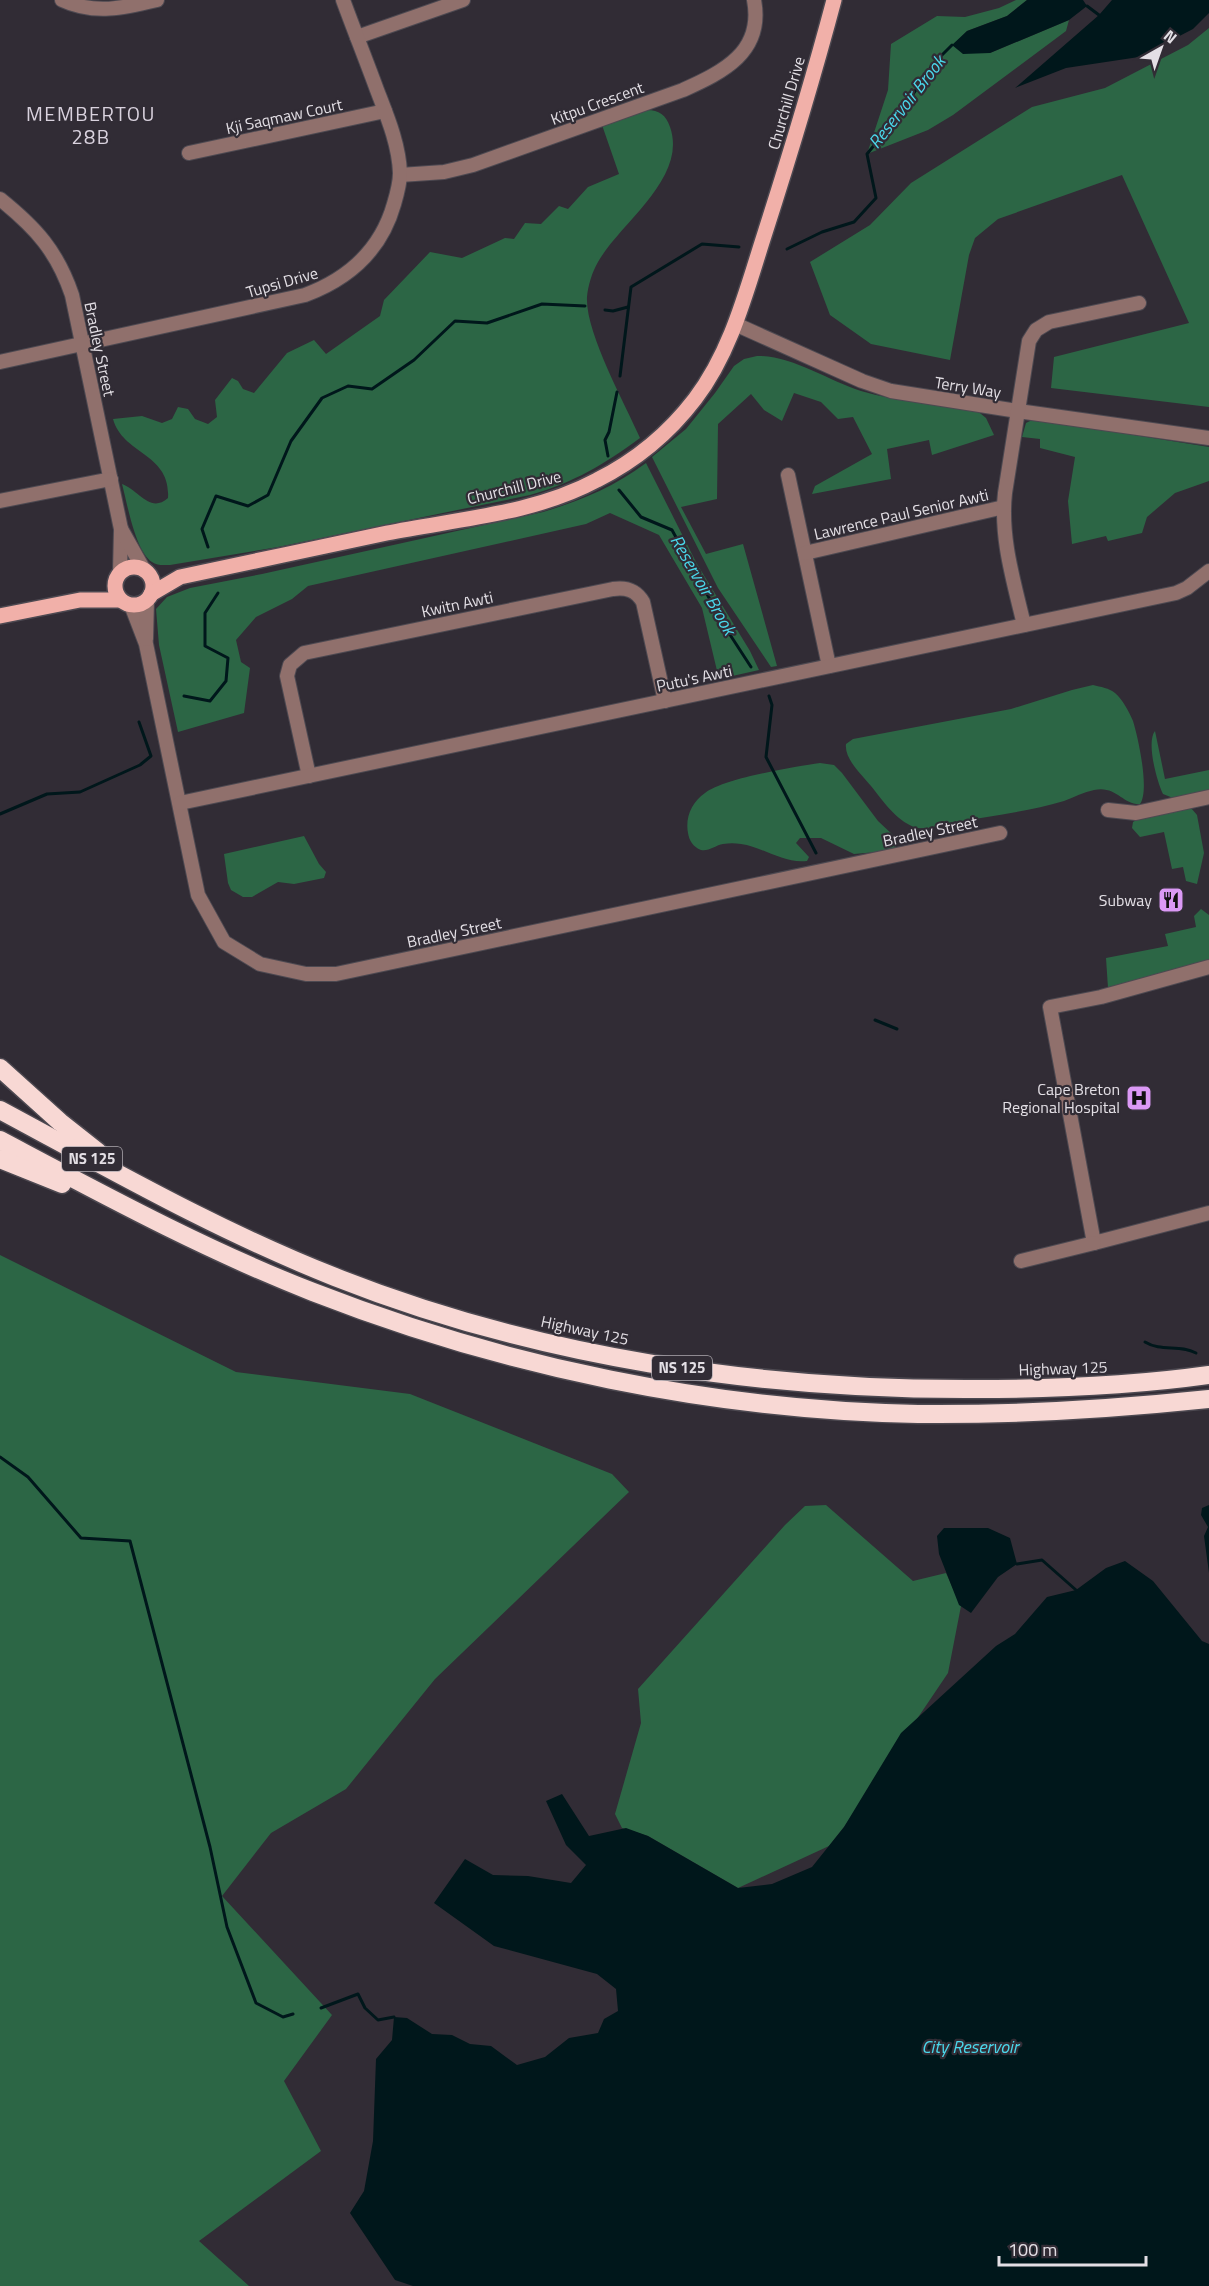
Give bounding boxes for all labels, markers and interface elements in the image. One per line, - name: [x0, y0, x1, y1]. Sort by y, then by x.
- north arrow: [1131, 18, 1191, 78]
- text: N: [1159, 24, 1183, 49]
- water label: Reservoir Brook: [862, 48, 953, 154]
- street label: Churchill Drive: [761, 53, 811, 153]
- street label: Kitpu Crescent: [547, 75, 647, 131]
- street label: Kji Saqmaw Court: [224, 92, 345, 140]
- district label: MEMBERTOU 28B: [26, 98, 156, 152]
- street label: Tupsi Drive: [243, 260, 321, 304]
- street label: Bradley Street: [78, 300, 122, 399]
- street label: Terry Way: [933, 370, 1003, 404]
- street label: Churchill Drive: [464, 464, 564, 510]
- street label: Lawrence Paul Senior Awti: [811, 482, 991, 546]
- water label: Reservoir Brook: [664, 530, 744, 642]
- street label: Kwitn Awti: [419, 585, 495, 623]
- street label: Putu's Awti: [654, 658, 734, 698]
- street label: Bradley Street: [881, 809, 980, 853]
- restaurant icon: Subway: [1156, 885, 1186, 915]
- place label: Subway: [1099, 888, 1152, 912]
- street label: Bradley Street: [405, 910, 504, 954]
- place label: Cape Breton Regional Hospital: [1002, 1077, 1120, 1119]
- hospital icon: Cape Breton Regional Hospital: [1124, 1083, 1154, 1113]
- road number: NS 125: [62, 1147, 122, 1171]
- street label: Highway 125: [539, 1309, 631, 1351]
- street label: Highway 125: [1018, 1354, 1108, 1382]
- road number: NS 125: [652, 1356, 712, 1380]
- water label: City Reservoir: [922, 2033, 1021, 2060]
- scale bar: [999, 2229, 1146, 2267]
- text: 100 m: [1008, 2236, 1057, 2263]

